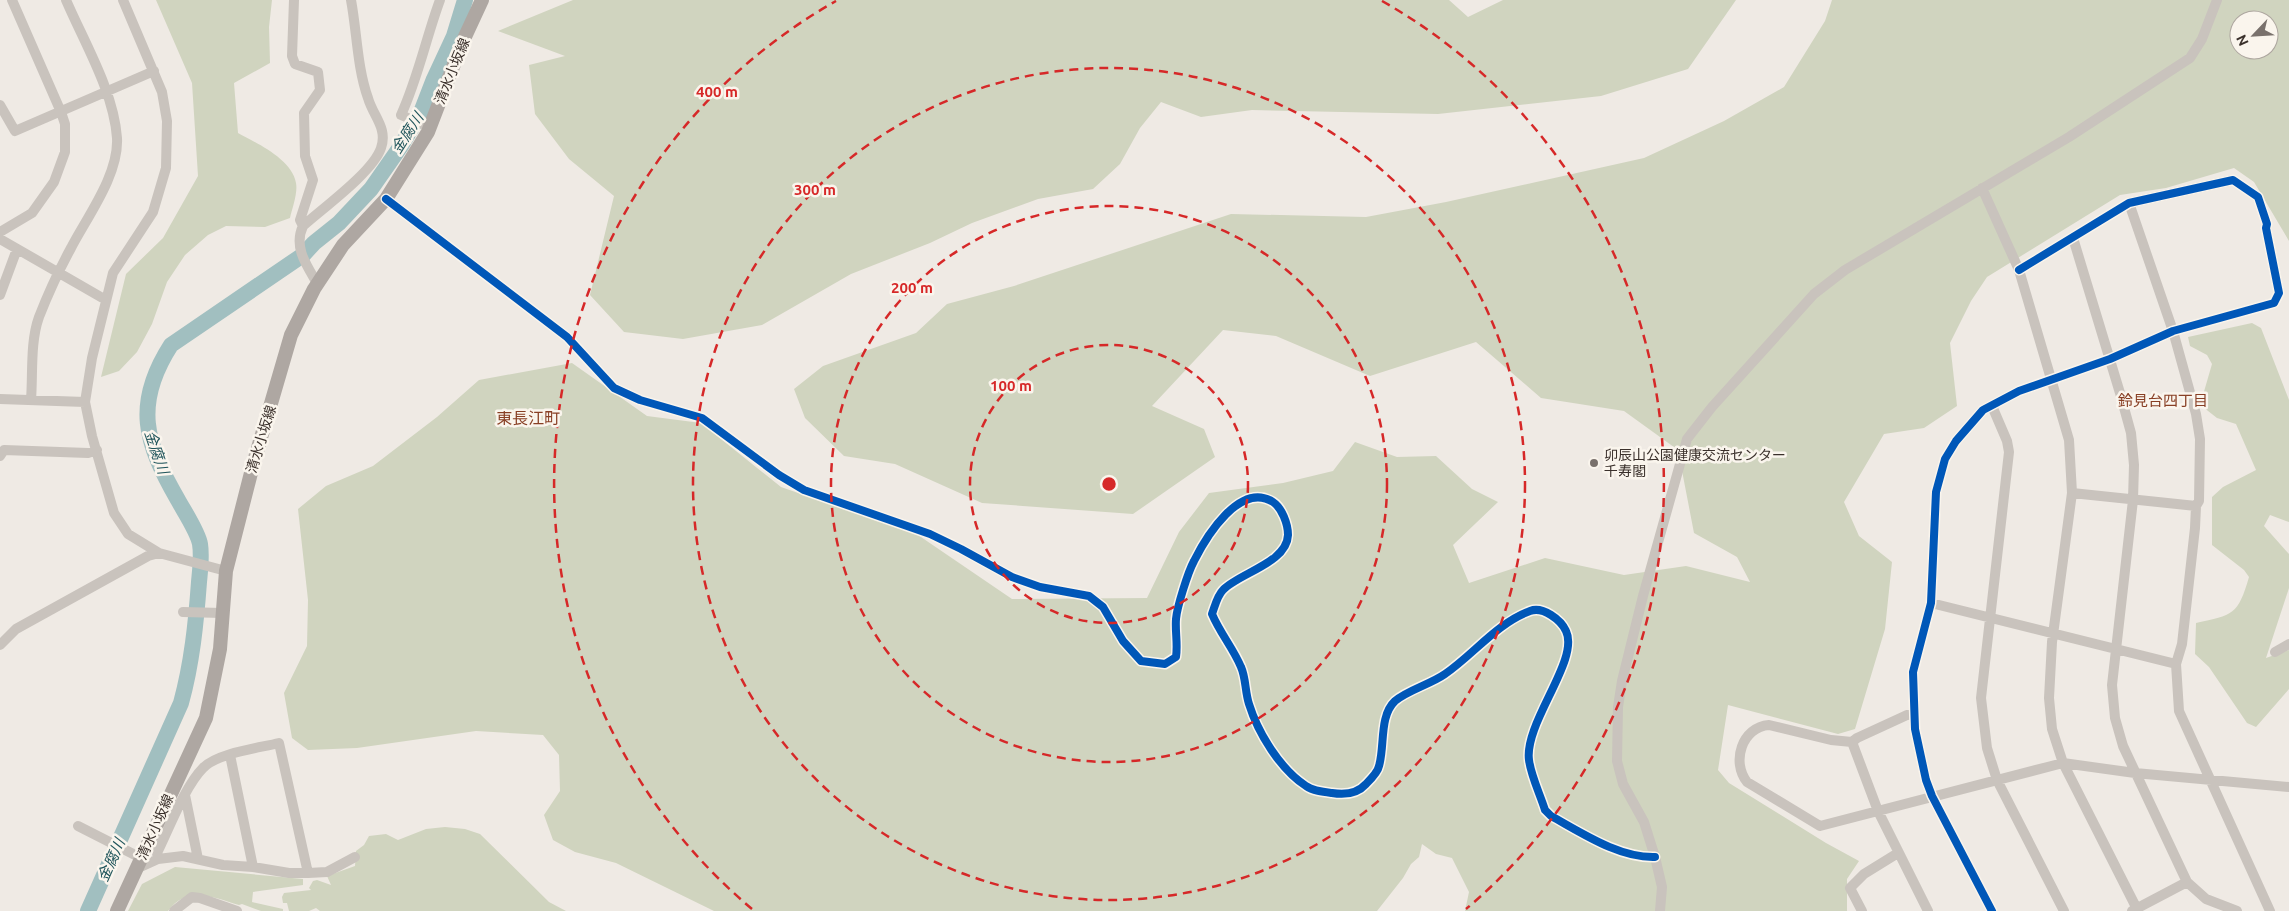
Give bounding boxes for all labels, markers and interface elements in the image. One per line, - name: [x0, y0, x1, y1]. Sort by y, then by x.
- north arrow: [2229, 10, 2279, 60]
- text: N: [2233, 32, 2252, 49]
- street label: 清水小坂線: [431, 36, 473, 106]
- text: 400 m: [696, 83, 738, 100]
- water label: 金腐川: [388, 108, 427, 157]
- text: 300 m: [794, 181, 836, 198]
- text: 200 m: [891, 279, 933, 296]
- text: 100 m: [990, 377, 1032, 394]
- district label: 鈴見台四丁目: [2118, 392, 2208, 409]
- street label: 清水小坂線: [243, 403, 279, 475]
- district label: 東長江町: [496, 409, 560, 427]
- water label: 金腐川: [142, 428, 173, 478]
- place label: 卯辰山公園健康交流センター 千寿閣: [1604, 447, 1786, 479]
- marker: 卯辰山公園健康交流センター 千寿閣: [1588, 457, 1600, 469]
- centre of rings: [1100, 475, 1118, 493]
- street label: 清水小坂線: [133, 792, 177, 862]
- water label: 金腐川: [94, 834, 129, 884]

